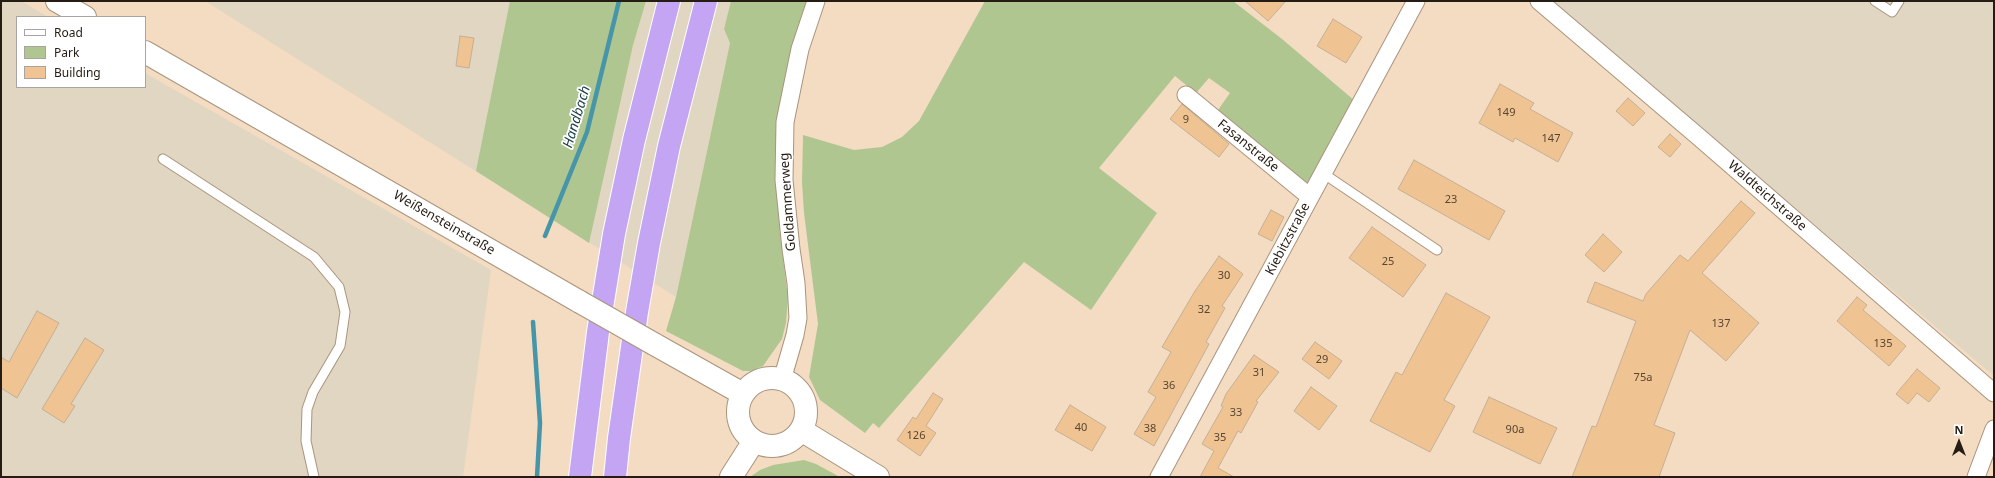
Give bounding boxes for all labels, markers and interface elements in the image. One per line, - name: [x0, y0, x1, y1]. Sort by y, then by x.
- legend: [16, 16, 146, 88]
- text: Road: [54, 24, 83, 41]
- text: Park: [54, 44, 79, 61]
- text: Building: [54, 64, 101, 81]
- water label: Handbach: [560, 84, 594, 150]
- house number: 149: [1497, 106, 1515, 120]
- house number: 9: [1183, 113, 1189, 127]
- street label: Fasanstraße: [1214, 117, 1282, 175]
- house number: 147: [1542, 132, 1560, 146]
- street label: Goldammerweg: [777, 152, 799, 252]
- street label: Waldteichstraße: [1725, 158, 1809, 234]
- street label: Weißensteinstraße: [390, 188, 498, 258]
- house number: 23: [1445, 193, 1457, 207]
- street label: Kiebitzstraße: [1262, 200, 1314, 278]
- house number: 25: [1382, 255, 1394, 269]
- house number: 30: [1218, 269, 1230, 283]
- house number: 32: [1198, 303, 1210, 317]
- house number: 137: [1712, 317, 1730, 331]
- house number: 135: [1874, 337, 1892, 351]
- house number: 29: [1316, 353, 1328, 367]
- house number: 31: [1253, 366, 1265, 380]
- house number: 75a: [1634, 371, 1652, 385]
- house number: 36: [1163, 379, 1175, 393]
- house number: 33: [1230, 406, 1242, 420]
- house number: 40: [1075, 421, 1087, 435]
- house number: 38: [1144, 422, 1156, 436]
- north arrow: [1939, 422, 1979, 462]
- text: N: [1955, 422, 1963, 437]
- house number: 90a: [1506, 423, 1524, 437]
- house number: 126: [907, 429, 925, 443]
- house number: 35: [1214, 431, 1226, 445]

